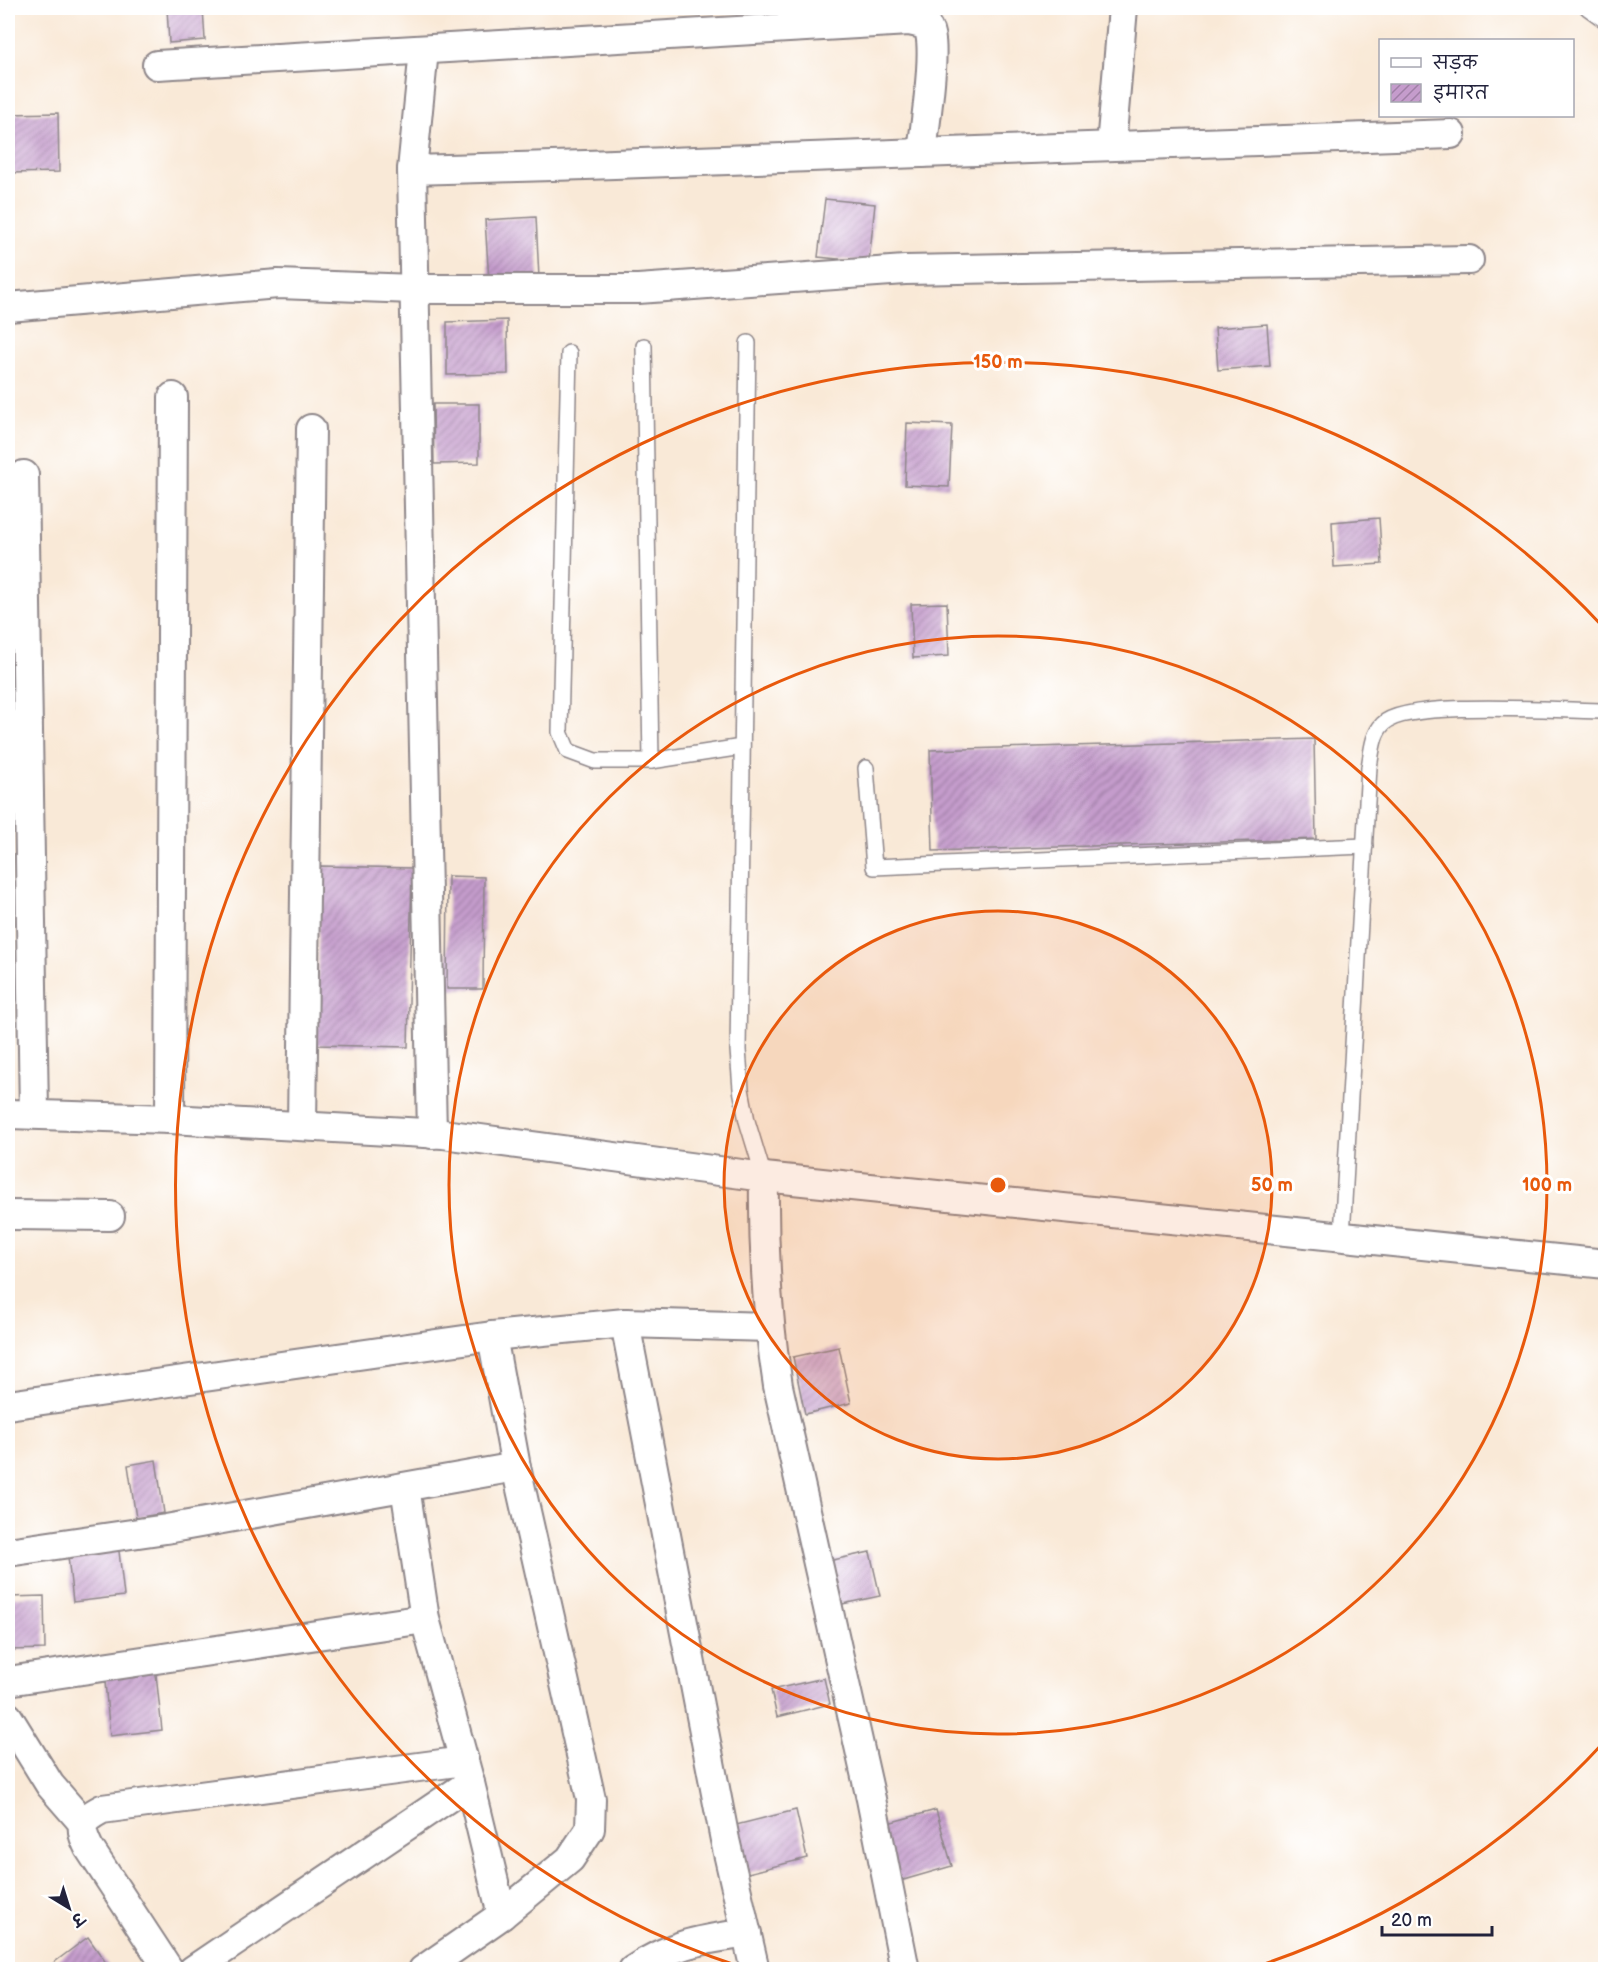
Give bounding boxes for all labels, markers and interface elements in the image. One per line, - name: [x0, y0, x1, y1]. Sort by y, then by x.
- legend: [1379, 39, 1574, 117]
- text: सड़क: [1432, 53, 1478, 74]
- text: इमारत: [1433, 83, 1489, 104]
- text: 150 m: [973, 352, 1023, 373]
- centre of rings: [988, 1175, 1008, 1195]
- text: 50 m: [1251, 1175, 1293, 1196]
- text: 100 m: [1522, 1175, 1572, 1196]
- north arrow: [39, 1878, 99, 1938]
- scale bar: [1382, 1899, 1492, 1937]
- text: उ: [66, 1907, 89, 1930]
- text: 20 m: [1391, 1910, 1432, 1931]

